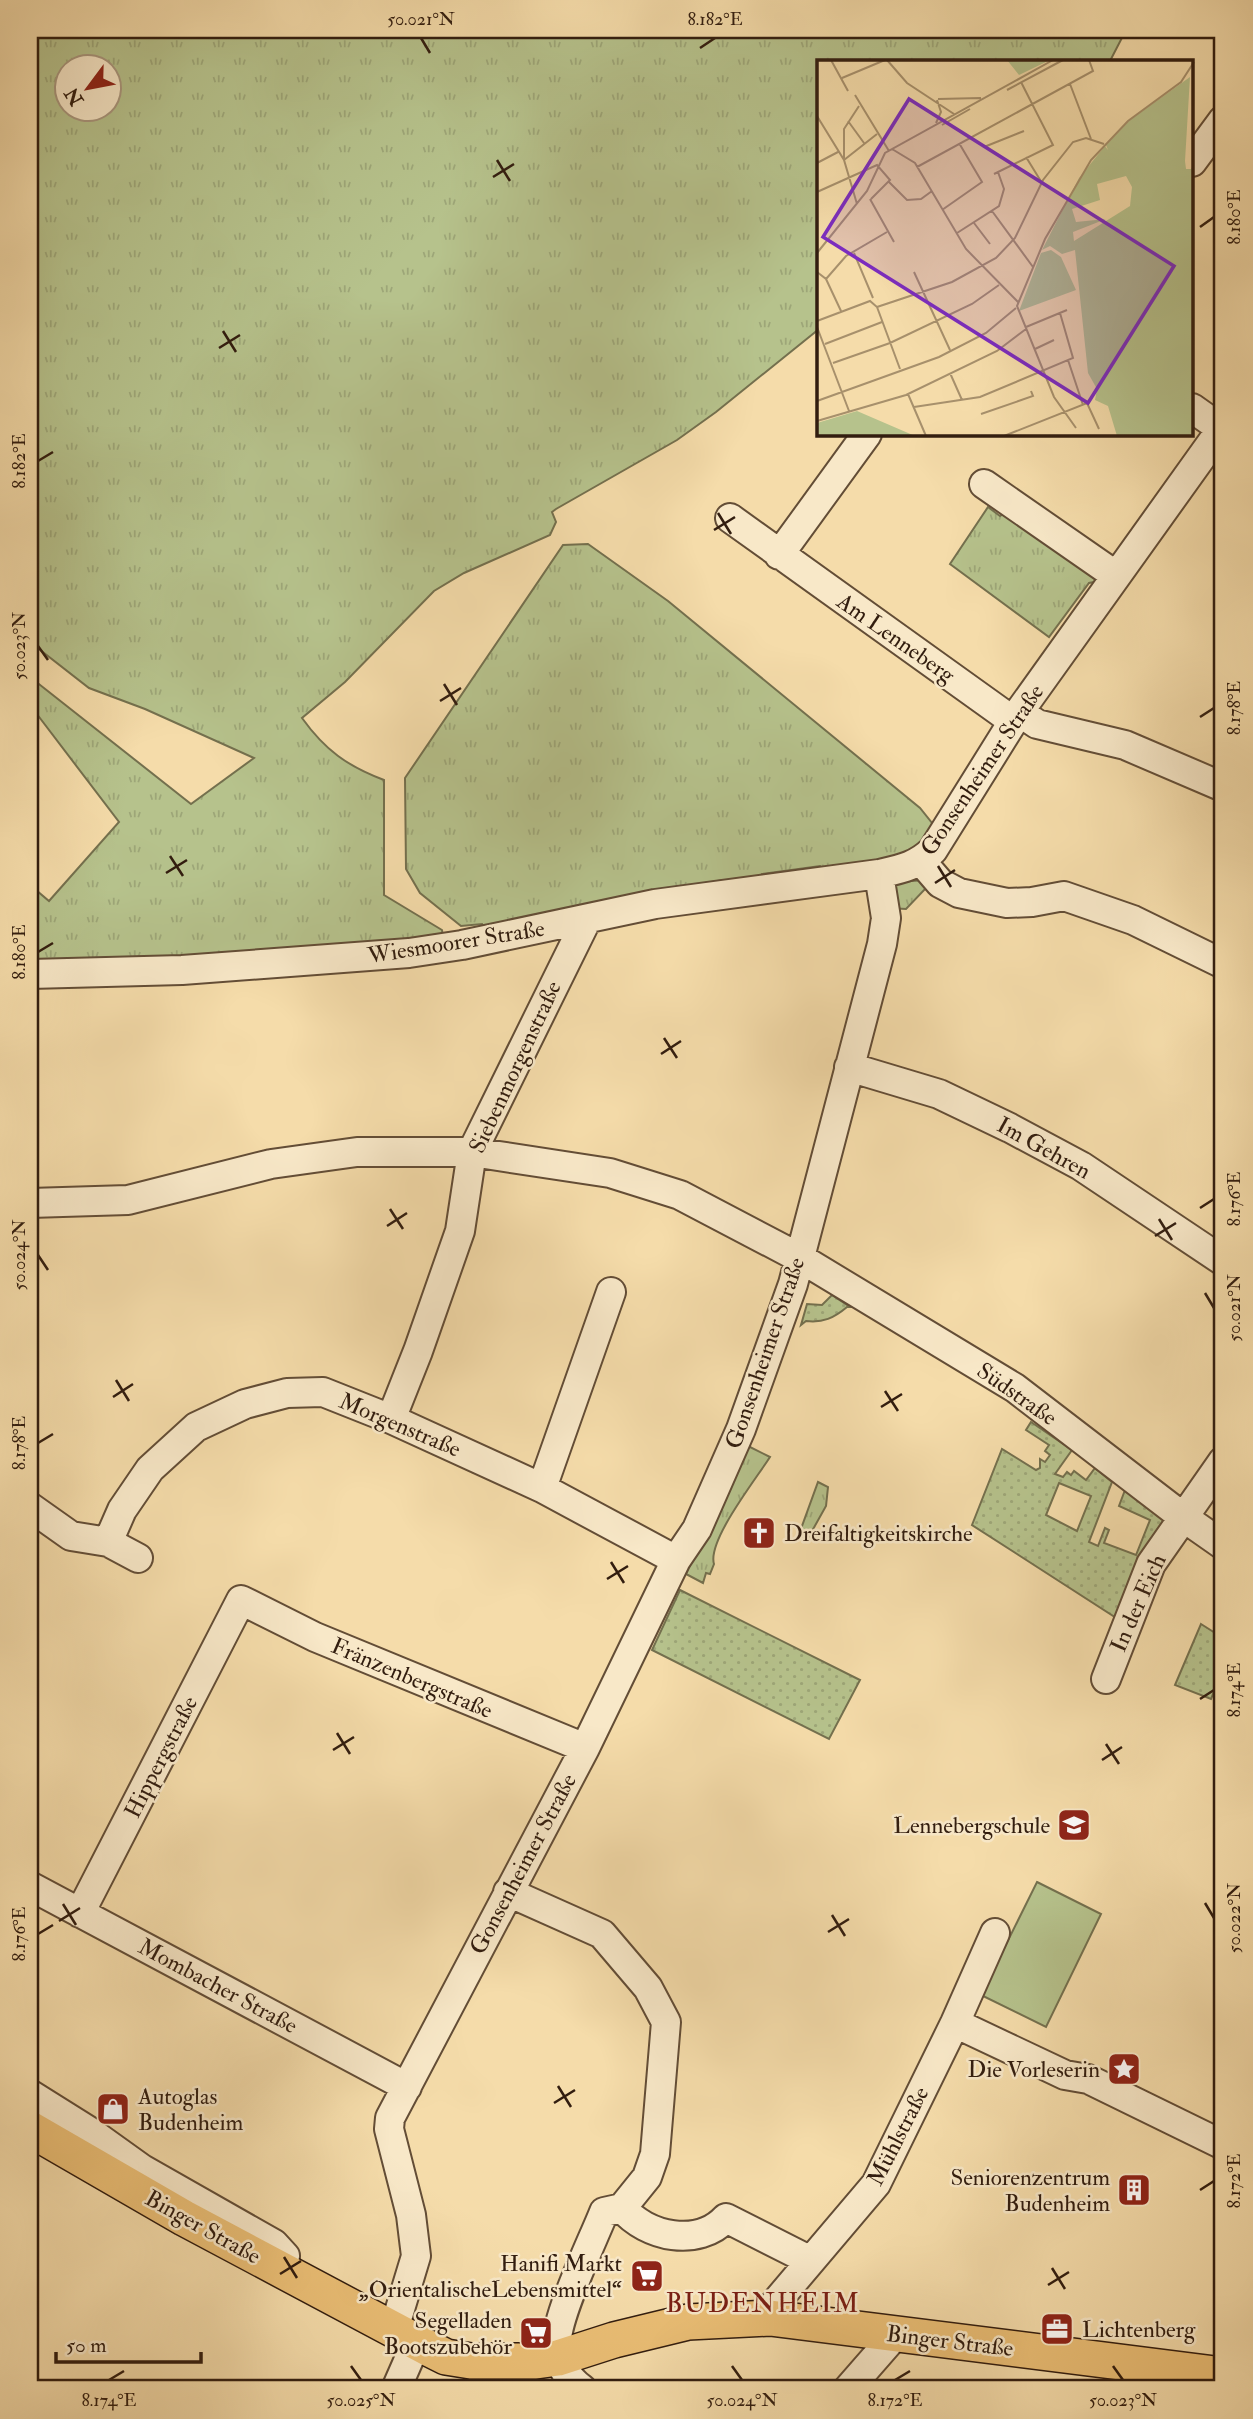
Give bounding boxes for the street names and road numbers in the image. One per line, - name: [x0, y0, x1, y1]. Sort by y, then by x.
- street label: Am Lenneberg: [831, 586, 961, 690]
- street label: Gonsenheimer Straße: [914, 678, 1050, 861]
- street label: Wiesmoorer Straße: [365, 914, 547, 970]
- street label: Siebenmorgenstraße: [462, 976, 568, 1158]
- street label: Im Gehren: [992, 1110, 1096, 1186]
- street label: Gonsenheimer Straße: [719, 1253, 811, 1453]
- street label: Südstraße: [971, 1356, 1063, 1432]
- street label: Morgenstraße: [335, 1386, 466, 1464]
- street label: In der Eich: [1104, 1549, 1172, 1657]
- street label: Fränzenbergstraße: [327, 1631, 497, 1725]
- street label: Hippergstraße: [118, 1691, 205, 1823]
- street label: Gonsenheimer Straße: [463, 1768, 583, 1959]
- street label: Mombacher Straße: [133, 1932, 303, 2040]
- street label: Mühlstraße: [861, 2081, 935, 2190]
- street label: Binger Straße: [140, 2183, 266, 2271]
- street label: Binger Straße: [885, 2319, 1015, 2363]

